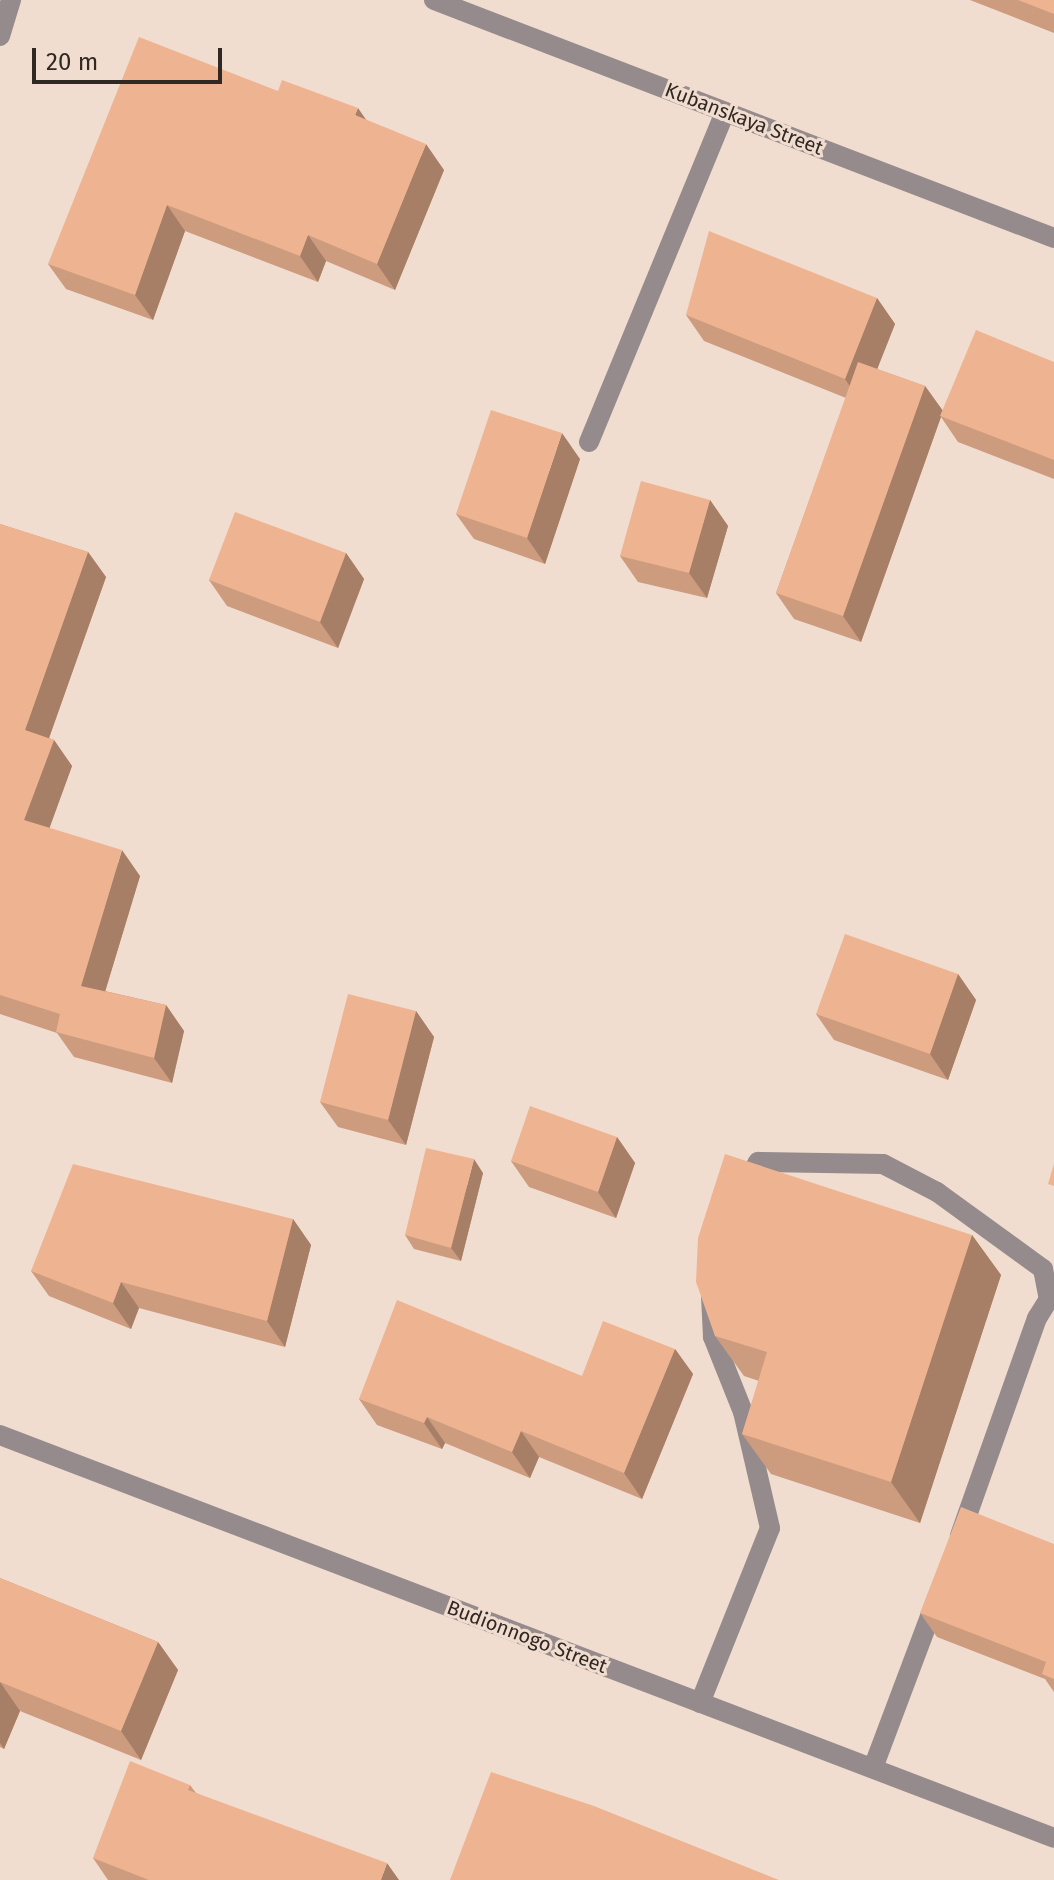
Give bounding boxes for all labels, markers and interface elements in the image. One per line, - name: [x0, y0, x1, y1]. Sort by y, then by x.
- scale bar: [36, 32, 226, 82]
- text: 20 m: [46, 48, 98, 76]
- street label: Kubanskaya Street: [662, 78, 826, 160]
- street label: Budionnogo Street: [444, 1595, 610, 1679]

